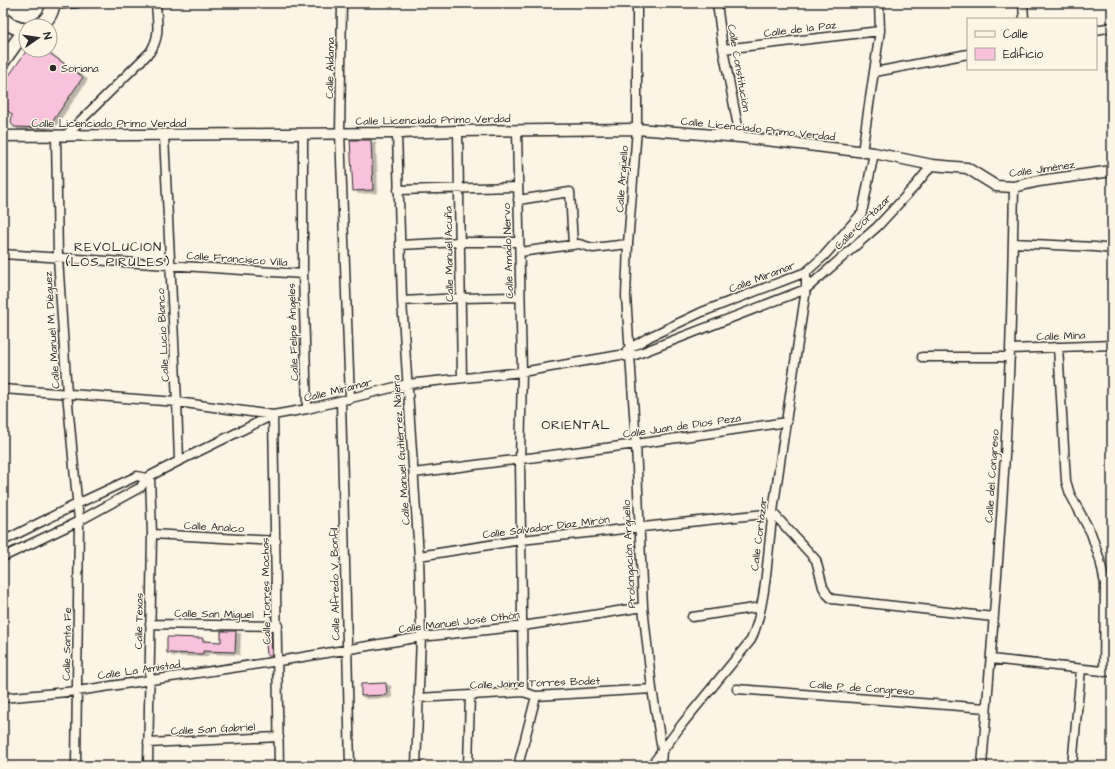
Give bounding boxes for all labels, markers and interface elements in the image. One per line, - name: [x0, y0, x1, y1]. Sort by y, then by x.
- street label: Calle de la Paz: [763, 17, 838, 41]
- north arrow: [18, 18, 58, 58]
- legend: [967, 18, 1097, 70]
- street label: Calle Constitución: [724, 23, 754, 113]
- text: Calle: [1003, 26, 1028, 43]
- text: N: [39, 31, 55, 41]
- street label: Calle Aldama: [322, 37, 338, 99]
- text: Edificio: [1003, 46, 1043, 63]
- place label: Soriana: [61, 61, 99, 76]
- marker: Soriana: [48, 63, 58, 73]
- street label: Calle Licenciado Primo Verdad: [355, 111, 511, 129]
- street label: Calle Licenciado Primo Verdad: [680, 113, 836, 145]
- street label: Calle Licenciado Primo Verdad: [31, 116, 187, 131]
- street label: Calle Argüello: [612, 144, 633, 213]
- street label: Calle Jiménez: [1008, 157, 1076, 181]
- street label: Calle Cortázar: [831, 191, 895, 253]
- street label: Calle Amado Nervo: [499, 202, 517, 299]
- street label: Calle Manuel Acuña: [441, 206, 457, 302]
- district label: REVOLUCION (LOS PIRULES): [66, 238, 170, 271]
- street label: Calle Francisco Villa: [186, 248, 288, 270]
- street label: Calle Miramar: [727, 257, 797, 297]
- street label: Calle Manuel M. Diéguez: [40, 270, 65, 389]
- street label: Calle Felipe Ángeles: [284, 282, 303, 381]
- street label: Calle Lucio Blanco: [153, 287, 173, 382]
- street label: Calle Mina: [1036, 328, 1086, 344]
- street label: Calle Miramar: [302, 374, 374, 406]
- street label: Calle Manuel Gutiérrez Nájera: [388, 374, 414, 526]
- street label: Calle Juan de Dios Peza: [622, 410, 742, 442]
- district label: ORIENTAL: [541, 416, 611, 434]
- street label: Calle del Congreso: [981, 428, 1004, 523]
- street label: Calle Cortázar: [747, 496, 771, 572]
- street label: Prolongación Argüello: [619, 498, 640, 609]
- street label: Calle Salvador Díaz Mirón: [482, 512, 611, 542]
- street label: Calle Analco: [184, 518, 245, 536]
- street label: Calle Alfredo V. Bonfil: [327, 527, 343, 641]
- street label: Calle Torres Mochas: [258, 537, 274, 645]
- street label: Calle Texas: [131, 592, 147, 649]
- street label: Calle San Miguel: [174, 606, 254, 623]
- street label: Calle Santa Fe: [59, 607, 75, 681]
- street label: Calle Manuel José Othón: [398, 607, 521, 637]
- street label: Calle La Amistad: [97, 657, 182, 683]
- street label: Calle Jaime Torres Bodet: [470, 673, 601, 693]
- street label: Calle P. de Congreso: [809, 677, 916, 700]
- street label: Calle San Gabriel: [170, 719, 256, 739]

